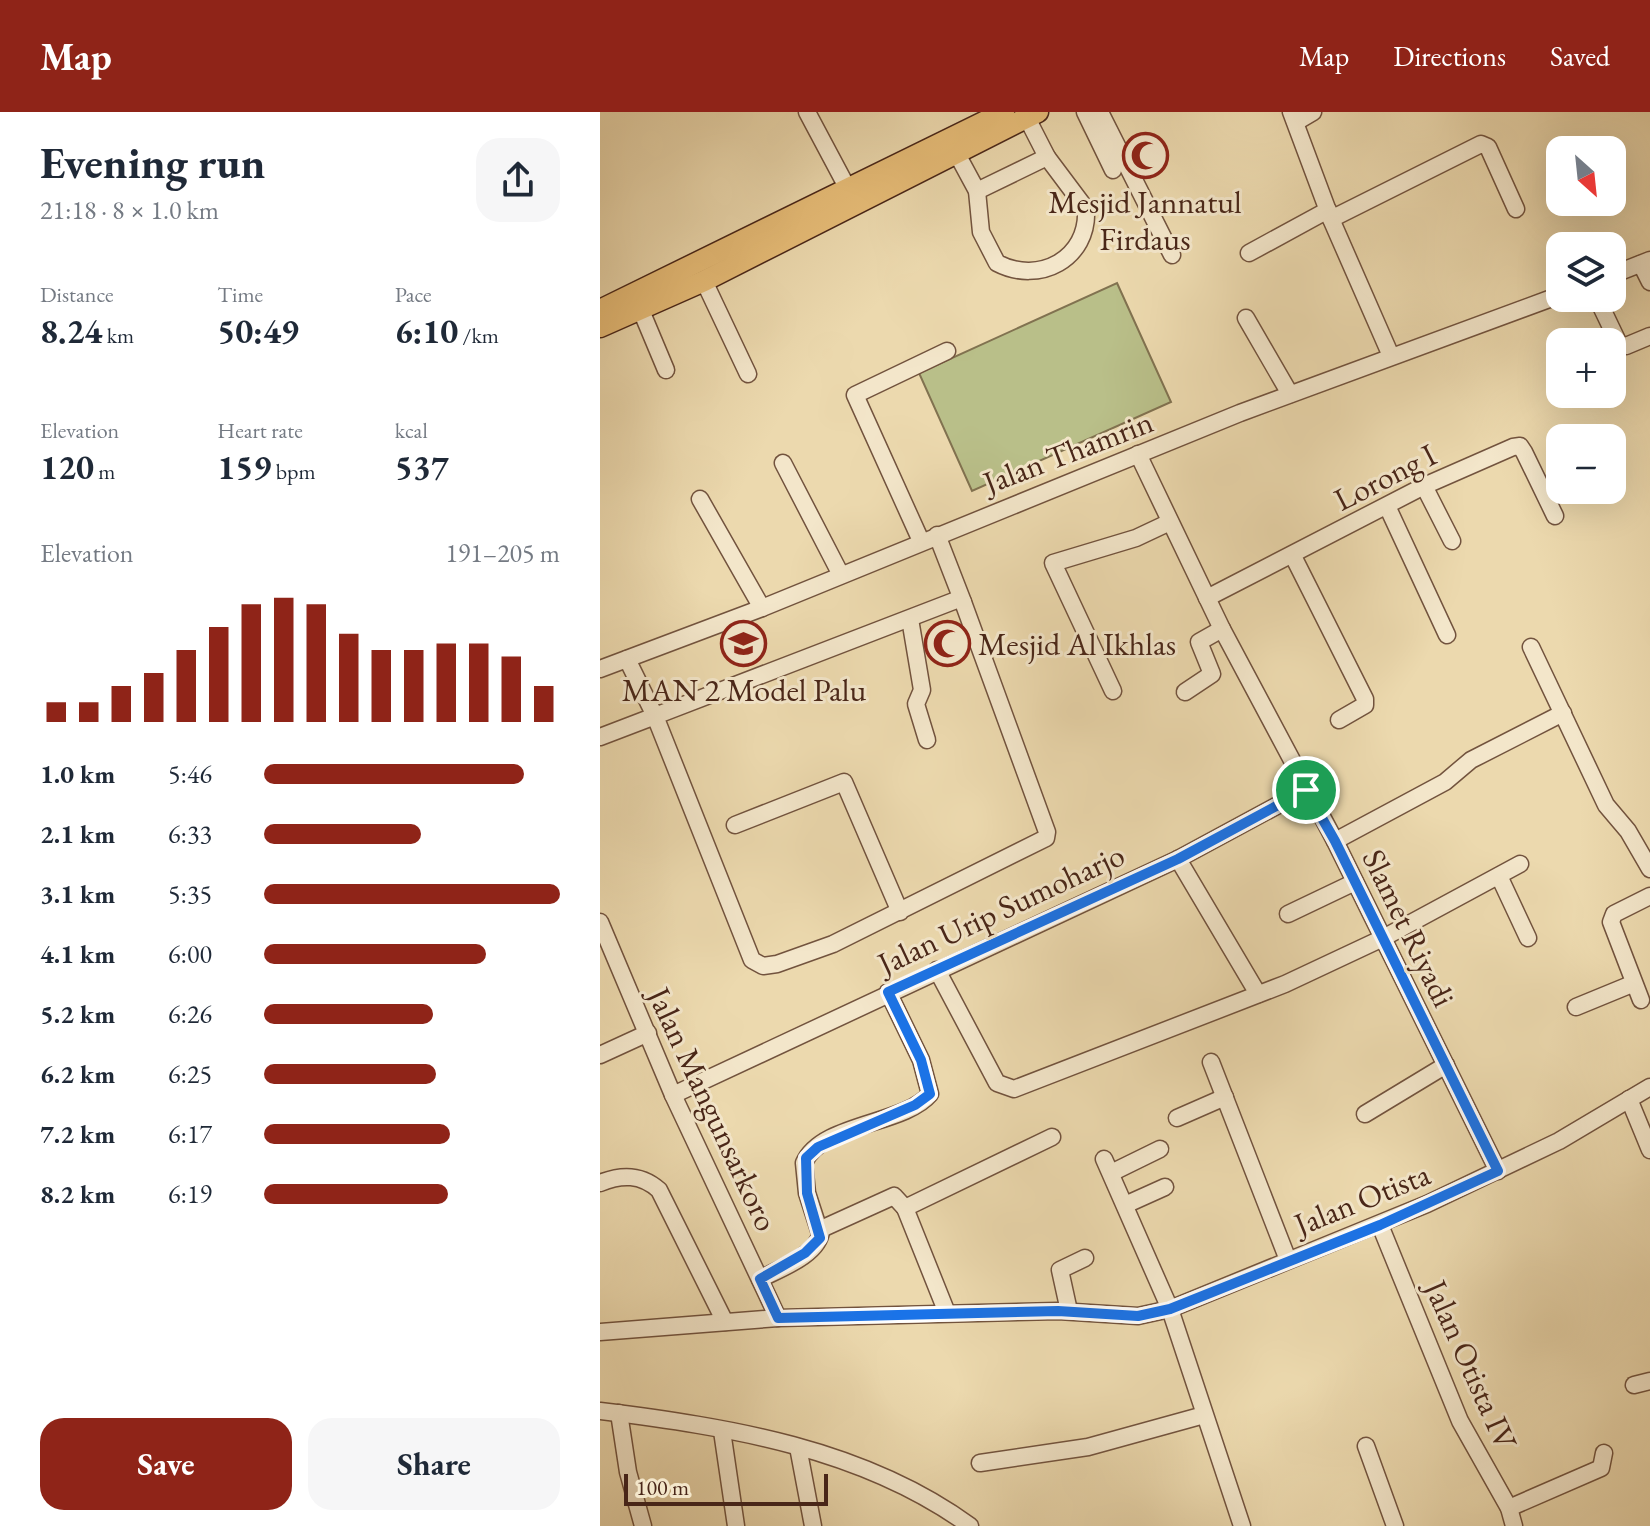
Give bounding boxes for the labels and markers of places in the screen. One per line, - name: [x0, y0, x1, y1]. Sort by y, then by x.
- mosque icon: Mesjid Jannatul Firdaus: [1121, 131, 1169, 179]
- place label: Mesjid Jannatul Firdaus: [1048, 181, 1242, 260]
- school or university icon: MAN 2 Model Palu: [720, 619, 768, 667]
- mosque icon: Mesjid Al Ikhlas: [923, 620, 971, 668]
- place label: Mesjid Al Ikhlas: [978, 623, 1176, 665]
- place label: MAN 2 Model Palu: [622, 669, 866, 711]
- pin: [1272, 756, 1340, 824]

